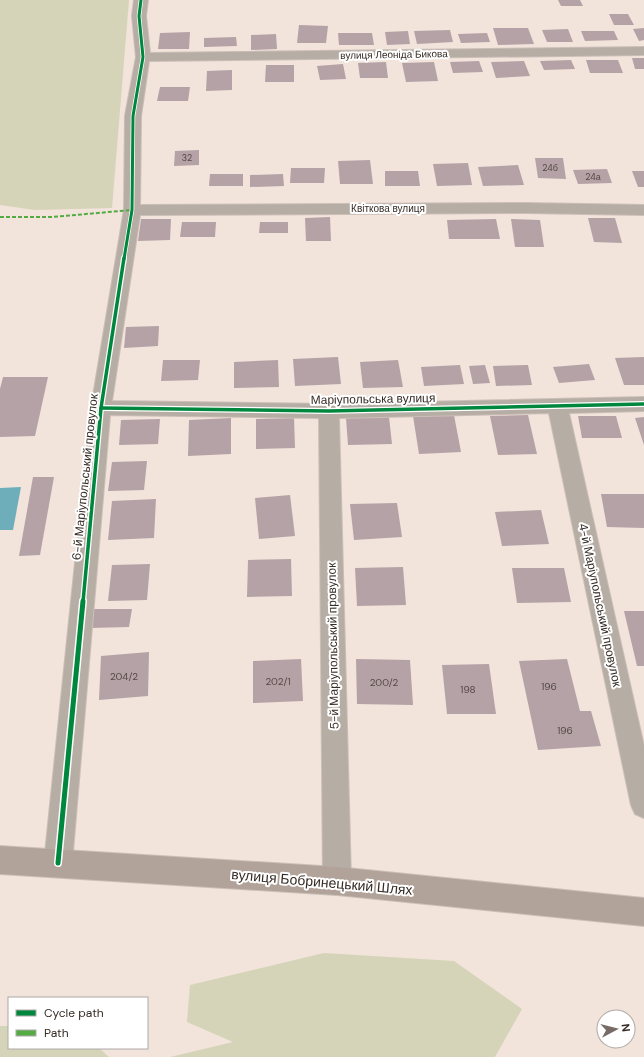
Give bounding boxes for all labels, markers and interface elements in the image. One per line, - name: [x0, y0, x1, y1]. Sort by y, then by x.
- street label: вулиця Леоніда Бикова: [340, 47, 448, 62]
- house number: 32: [182, 152, 192, 164]
- house number: 24б: [542, 162, 558, 174]
- house number: 24а: [585, 171, 601, 183]
- street label: Квіткова вулиця: [351, 202, 425, 215]
- street label: Маріупольська вулиця: [310, 390, 436, 408]
- street label: 6-й Маріупольський провулок: [68, 392, 102, 561]
- street label: 4-й Маріупольський провулок: [575, 522, 625, 689]
- street label: 5-й Маріупольський провулок: [324, 562, 342, 730]
- house number: 204/2: [110, 670, 138, 683]
- house number: 202/1: [265, 675, 291, 688]
- house number: 200/2: [370, 676, 399, 689]
- house number: 196: [541, 680, 557, 693]
- house number: 198: [460, 683, 476, 696]
- house number: 196: [557, 724, 573, 737]
- street label: вулиця Бобринецький Шлях: [231, 865, 413, 899]
- legend: [8, 997, 148, 1049]
- text: Cycle path: [44, 1005, 104, 1021]
- north arrow: [596, 1009, 636, 1049]
- text: N: [618, 1023, 633, 1033]
- text: Path: [44, 1025, 69, 1041]

